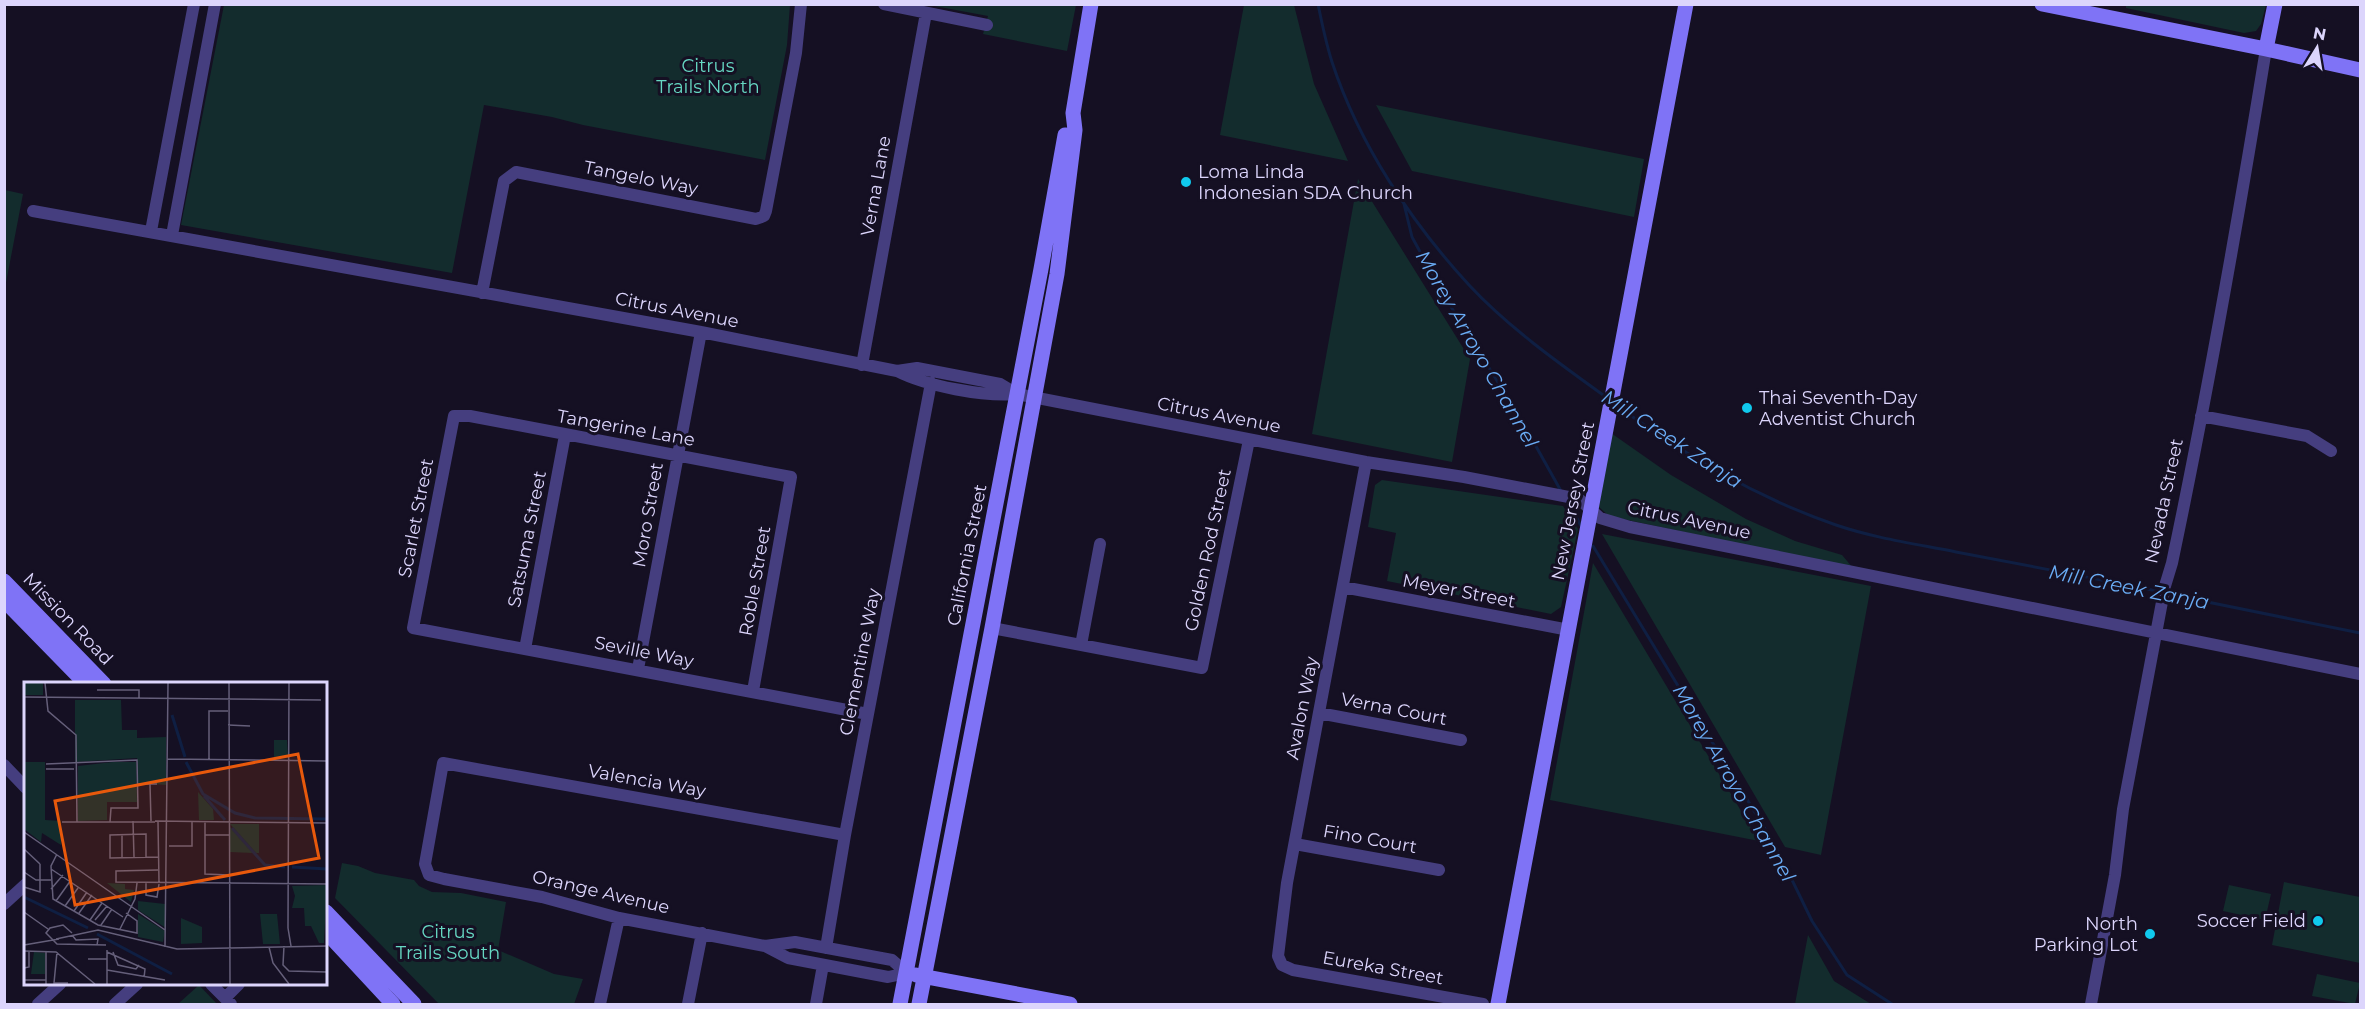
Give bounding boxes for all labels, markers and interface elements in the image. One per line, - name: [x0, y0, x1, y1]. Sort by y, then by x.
- north arrow: [2287, 18, 2347, 78]
- text: N: [2312, 23, 2328, 44]
- park label: Citrus Trails North: [656, 55, 760, 98]
- street label: Verna Lane: [856, 134, 896, 238]
- street label: Tangelo Way: [582, 156, 700, 200]
- place label: Loma Linda Indonesian SDA Church: [1198, 161, 1413, 204]
- marker: Loma Linda Indonesian SDA Church: [1179, 175, 1193, 189]
- water label: Morey Arroyo Channel: [1411, 246, 1544, 453]
- street label: Citrus Avenue: [613, 287, 741, 333]
- water label: Mill Creek Zanja: [1597, 385, 1747, 493]
- place label: Thai Seventh-Day Adventist Church: [1759, 387, 1917, 430]
- street label: Citrus Avenue: [1155, 392, 1283, 438]
- marker: Thai Seventh-Day Adventist Church: [1740, 401, 1754, 415]
- street label: Tangerine Lane: [555, 405, 697, 451]
- street label: New Jersey Street: [1547, 420, 1599, 582]
- street label: Nevada Street: [2140, 436, 2188, 566]
- street label: Scarlet Street: [394, 456, 438, 580]
- street label: Moro Street: [628, 461, 668, 569]
- street label: Golden Rod Street: [1180, 467, 1236, 633]
- street label: Satsuma Street: [503, 469, 551, 609]
- street label: California Street: [942, 482, 992, 628]
- street label: Citrus Avenue: [1625, 496, 1753, 544]
- street label: Roble Street: [734, 524, 776, 638]
- water label: Mill Creek Zanja: [2047, 560, 2211, 614]
- street label: Mission Road: [19, 568, 117, 670]
- street label: Meyer Street: [1401, 569, 1517, 613]
- street label: Clementine Way: [835, 586, 885, 738]
- street label: Seville Way: [592, 632, 696, 672]
- street label: Avalon Way: [1281, 654, 1323, 761]
- water label: Morey Arroyo Channel: [1668, 680, 1801, 887]
- inset map: [24, 682, 327, 985]
- street label: Verna Court: [1339, 688, 1449, 730]
- street label: Valencia Way: [586, 760, 708, 802]
- street label: Fino Court: [1321, 820, 1419, 858]
- street label: Orange Avenue: [530, 866, 672, 919]
- place label: Soccer Field: [2197, 910, 2306, 932]
- place label: North Parking Lot: [2034, 913, 2138, 956]
- marker: Soccer Field: [2311, 914, 2325, 928]
- park label: Citrus Trails South: [396, 921, 500, 964]
- marker: North Parking Lot: [2143, 927, 2157, 941]
- street label: Eureka Street: [1321, 947, 1445, 989]

